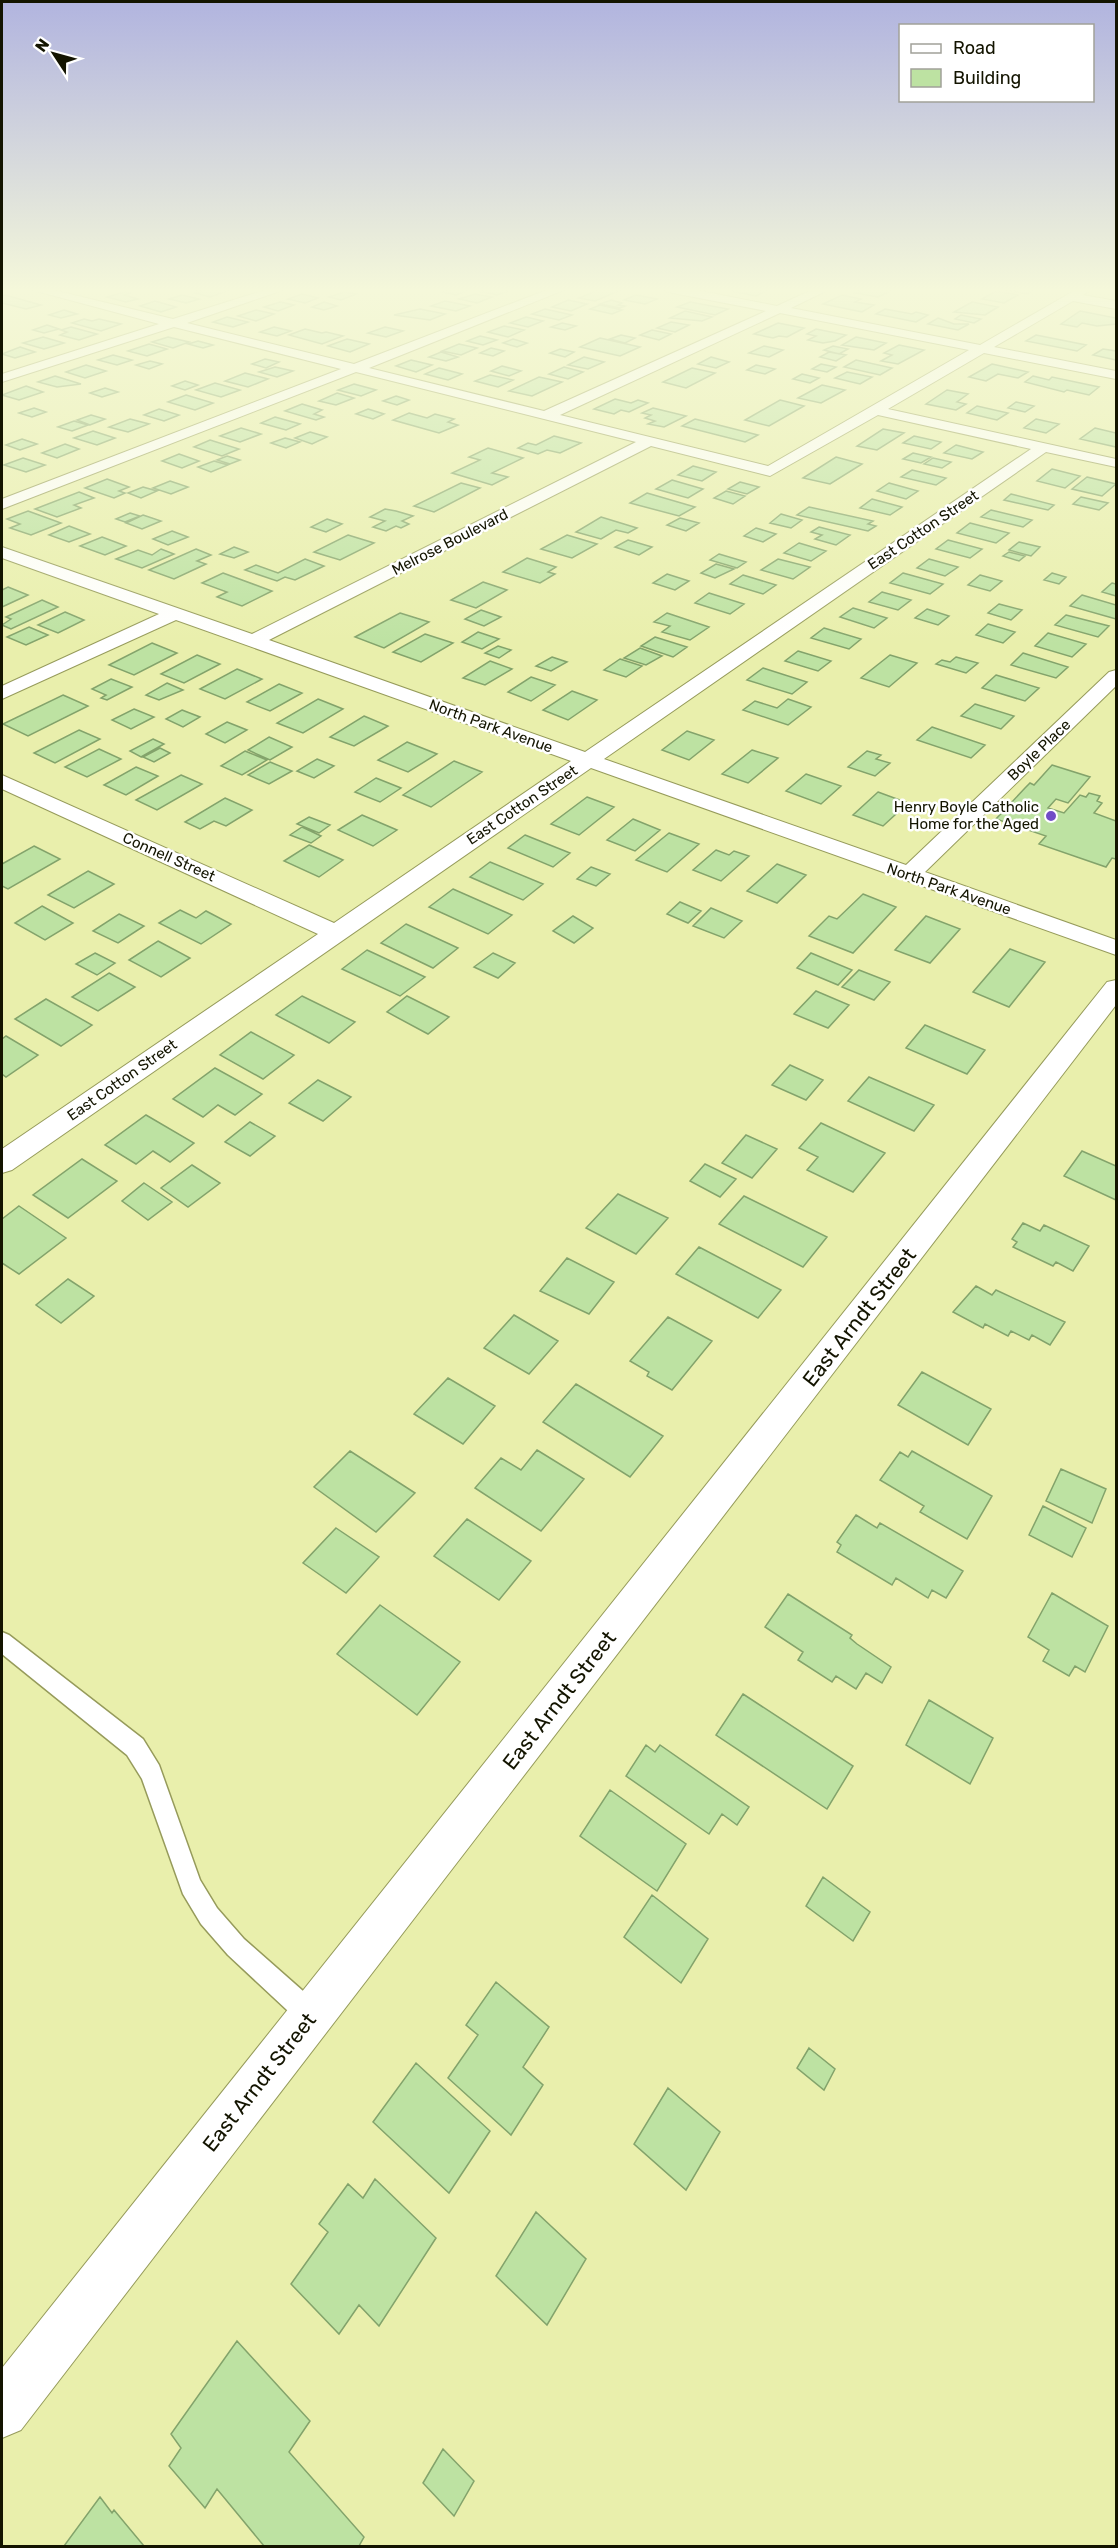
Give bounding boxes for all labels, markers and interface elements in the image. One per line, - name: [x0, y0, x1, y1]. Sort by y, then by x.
- north arrow: [24, 24, 84, 84]
- legend: [899, 24, 1094, 102]
- text: N: [31, 35, 53, 56]
- text: Road: [953, 37, 996, 59]
- text: Building: [953, 67, 1021, 89]
- street label: East Cotton Street: [864, 486, 982, 574]
- street label: Melrose Boulevard: [389, 505, 511, 579]
- street label: North Park Avenue: [427, 695, 555, 757]
- street label: Boyle Place: [1004, 716, 1074, 784]
- street label: East Cotton Street: [463, 761, 581, 849]
- place label: Henry Boyle Catholic Home for the Aged: [894, 798, 1039, 833]
- marker: Henry Boyle Catholic Home for the Aged: [1044, 809, 1058, 823]
- street label: Connell Street: [120, 829, 218, 886]
- street label: North Park Avenue: [884, 859, 1014, 919]
- street label: East Cotton Street: [64, 1035, 180, 1125]
- street label: East Arndt Street: [797, 1243, 921, 1391]
- street label: East Arndt Street: [497, 1626, 621, 1774]
- street label: East Arndt Street: [197, 2008, 321, 2156]

